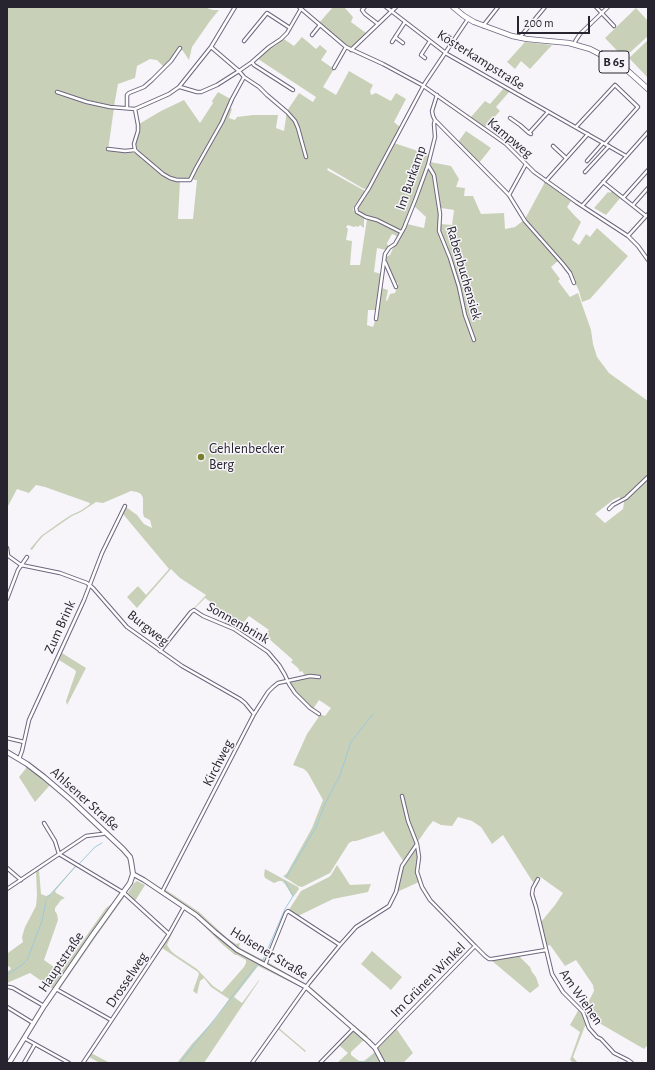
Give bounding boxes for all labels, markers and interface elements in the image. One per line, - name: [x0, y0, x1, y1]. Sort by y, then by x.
- scale bar: [519, 8, 592, 34]
- text: 200 m: [524, 17, 554, 29]
- street label: Kösterkampstraße: [434, 26, 528, 94]
- road number: B 65: [599, 51, 629, 73]
- street label: Kampweg: [484, 114, 536, 162]
- street label: Im Burkamp: [392, 144, 430, 212]
- street label: Rabenbuchensiek: [443, 224, 485, 322]
- place label: Gehlenbecker Berg: [209, 441, 284, 474]
- marker: Gehlenbecker Berg: [196, 452, 206, 462]
- street label: Zum Brink: [41, 598, 79, 656]
- street label: Sonnenbrink: [204, 598, 272, 648]
- street label: Burgweg: [124, 607, 172, 649]
- street label: Kirchweg: [199, 737, 237, 789]
- street label: Ahlsener Straße: [47, 764, 123, 834]
- street label: Holsener Straße: [227, 923, 311, 983]
- street label: Hauptstraße: [35, 929, 87, 995]
- street label: Im Grünen Winkel: [387, 939, 469, 1021]
- street label: Drosselweg: [102, 949, 152, 1011]
- street label: Am Wiehen: [556, 966, 606, 1028]

